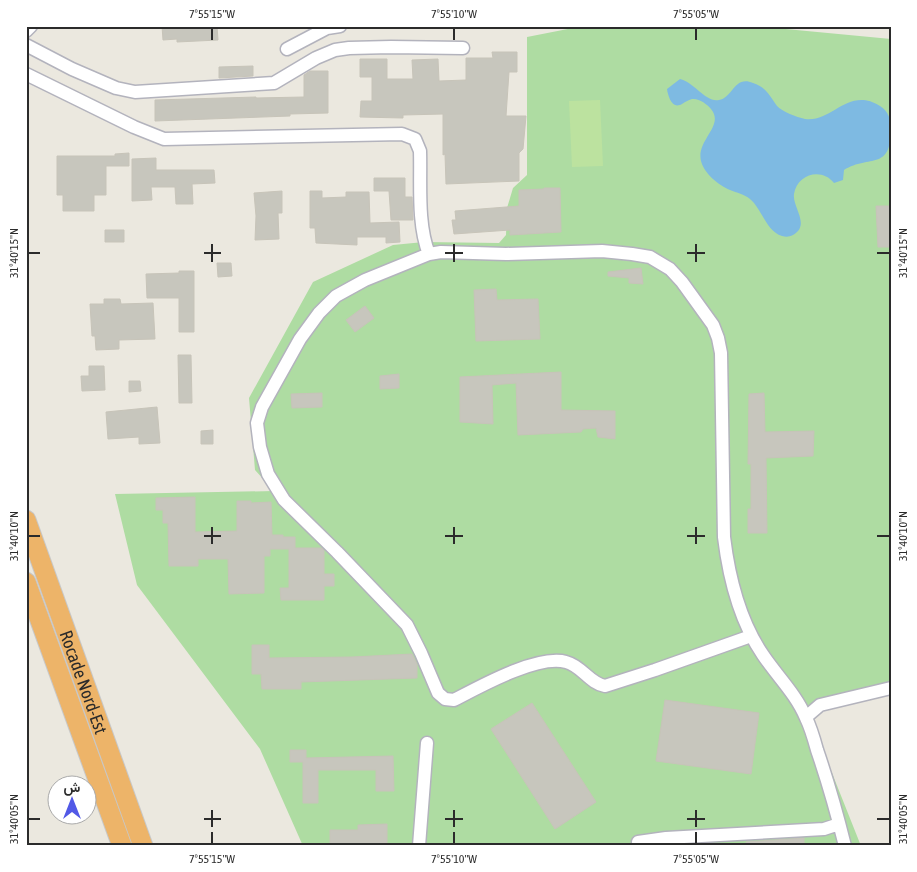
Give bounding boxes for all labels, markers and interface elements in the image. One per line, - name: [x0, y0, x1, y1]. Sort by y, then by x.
- text: 7°55'15"W: [189, 7, 235, 21]
- text: 7°55'10"W: [431, 7, 477, 21]
- text: 7°55'05"W: [673, 7, 719, 21]
- text: 31°40'15"N: [7, 228, 21, 278]
- text: 31°40'15"N: [896, 228, 910, 278]
- text: 31°40'10"N: [7, 511, 21, 561]
- text: 31°40'10"N: [896, 511, 910, 561]
- street label: Rocade Nord-Est: [56, 627, 112, 736]
- north arrow: [48, 774, 98, 824]
- text: ش: [64, 779, 81, 796]
- text: 31°40'05"N: [7, 794, 21, 844]
- text: 31°40'05"N: [896, 794, 910, 844]
- text: 7°55'15"W: [189, 852, 235, 866]
- text: 7°55'10"W: [431, 852, 477, 866]
- text: 7°55'05"W: [673, 852, 719, 866]

